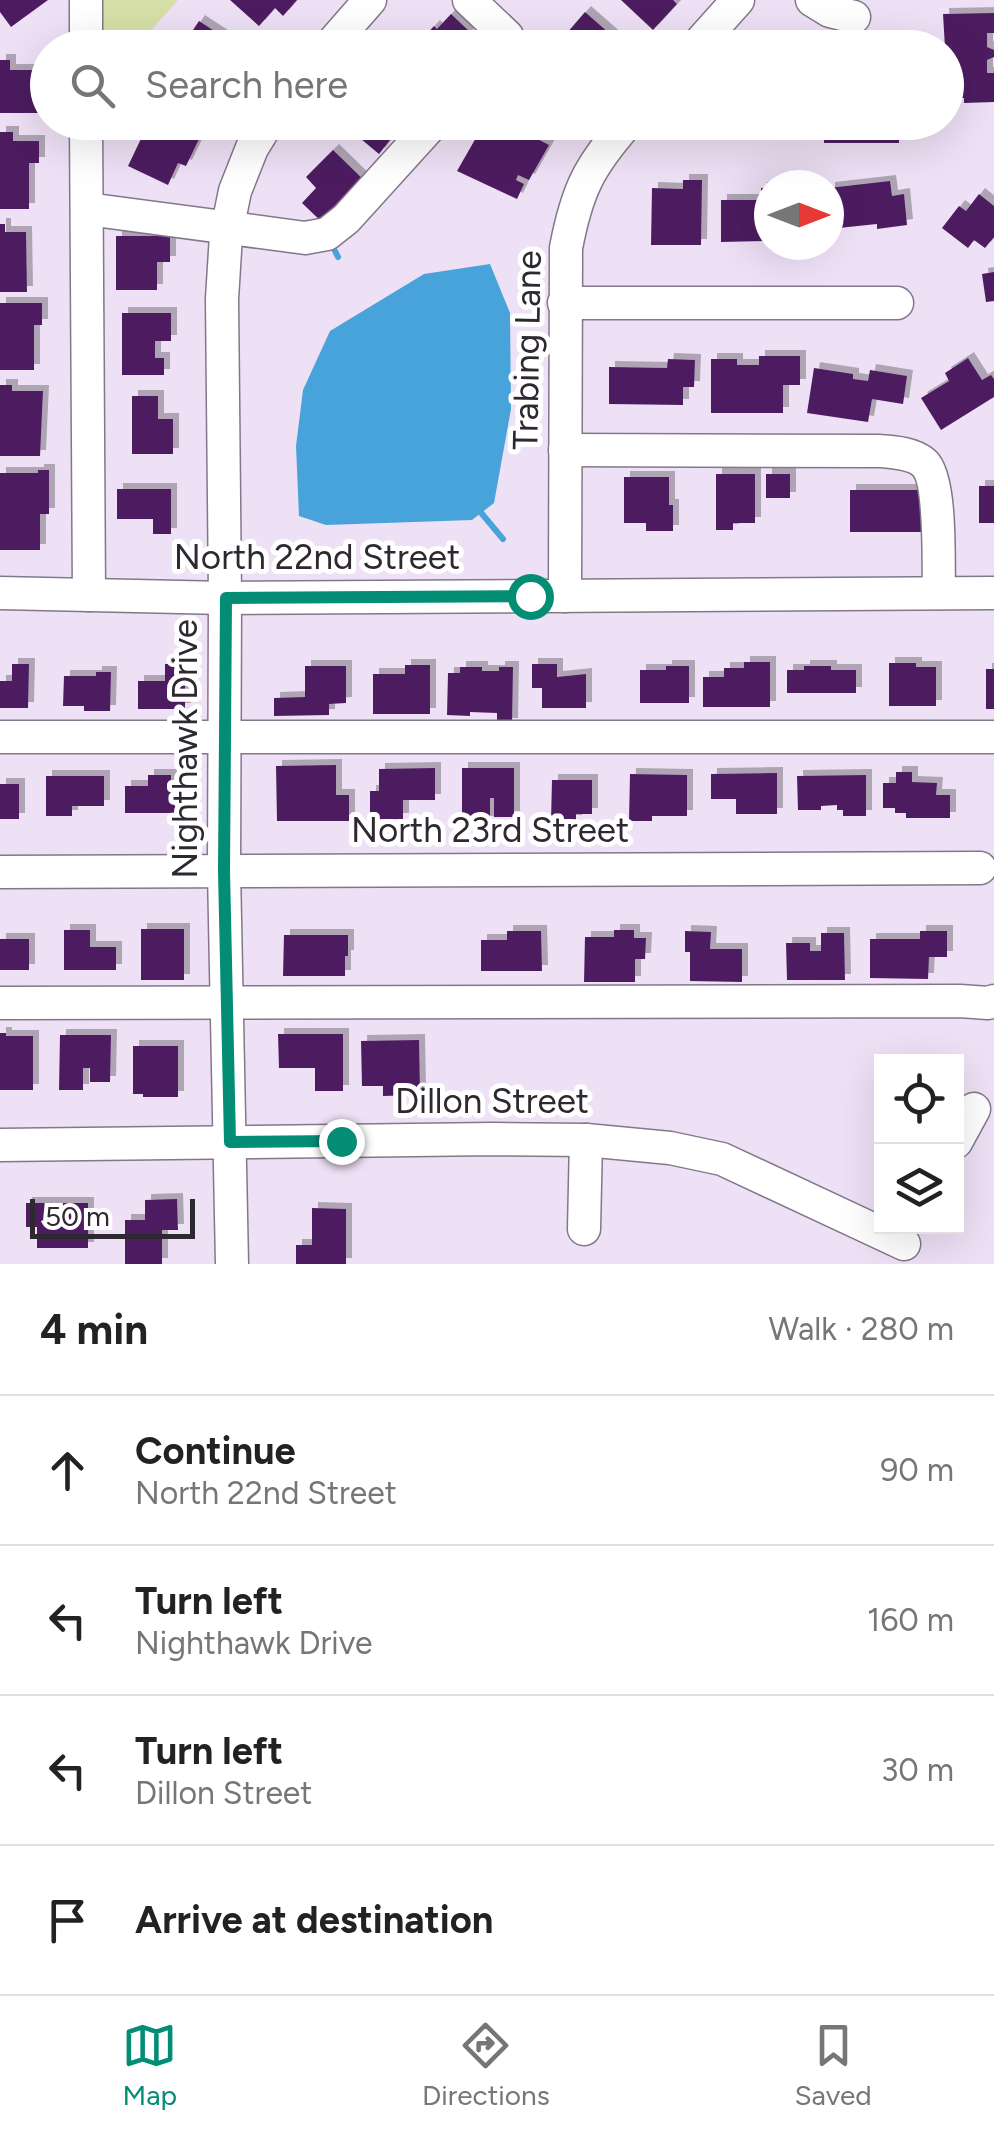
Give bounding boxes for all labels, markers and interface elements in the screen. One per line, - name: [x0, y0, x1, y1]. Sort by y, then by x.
- search box: [30, 30, 964, 140]
- icon: search: [65, 58, 120, 113]
- text: Search here: [145, 62, 348, 108]
- north arrow: [754, 170, 844, 260]
- street label: Trabing Lane: [504, 250, 550, 450]
- street label: North 22nd Street: [174, 536, 460, 578]
- route start: [508, 574, 554, 620]
- street label: Nighthawk Drive: [164, 619, 206, 879]
- street label: North 23rd Street: [351, 809, 629, 851]
- map controls: [874, 1054, 964, 1234]
- button: locate: [874, 1054, 964, 1144]
- street label: Dillon Street: [395, 1080, 589, 1122]
- route end: [319, 1119, 365, 1165]
- button: layers: [874, 1144, 964, 1234]
- scale bar: [30, 1194, 195, 1238]
- text: 50 m: [45, 1199, 110, 1233]
- text: 4 min: [40, 1304, 148, 1355]
- text: Walk · 280 m: [769, 1310, 954, 1348]
- text: Continue: [135, 1428, 296, 1474]
- icon: ahead: [40, 1443, 95, 1498]
- text: 90 m: [880, 1451, 954, 1489]
- text: North 22nd Street: [135, 1474, 397, 1512]
- text: Turn left: [135, 1578, 283, 1624]
- icon: left: [40, 1593, 95, 1648]
- text: 160 m: [867, 1601, 954, 1639]
- text: Nighthawk Drive: [135, 1624, 372, 1662]
- text: Turn left: [135, 1728, 283, 1774]
- icon: left: [40, 1743, 95, 1798]
- text: 30 m: [881, 1751, 954, 1789]
- text: Dillon Street: [135, 1774, 312, 1812]
- icon: arrive: [40, 1893, 95, 1948]
- text: Arrive at destination: [135, 1897, 493, 1943]
- tab: Map: [122, 2018, 177, 2112]
- tab: Directions: [422, 2018, 550, 2112]
- tab: Saved: [794, 2018, 872, 2112]

